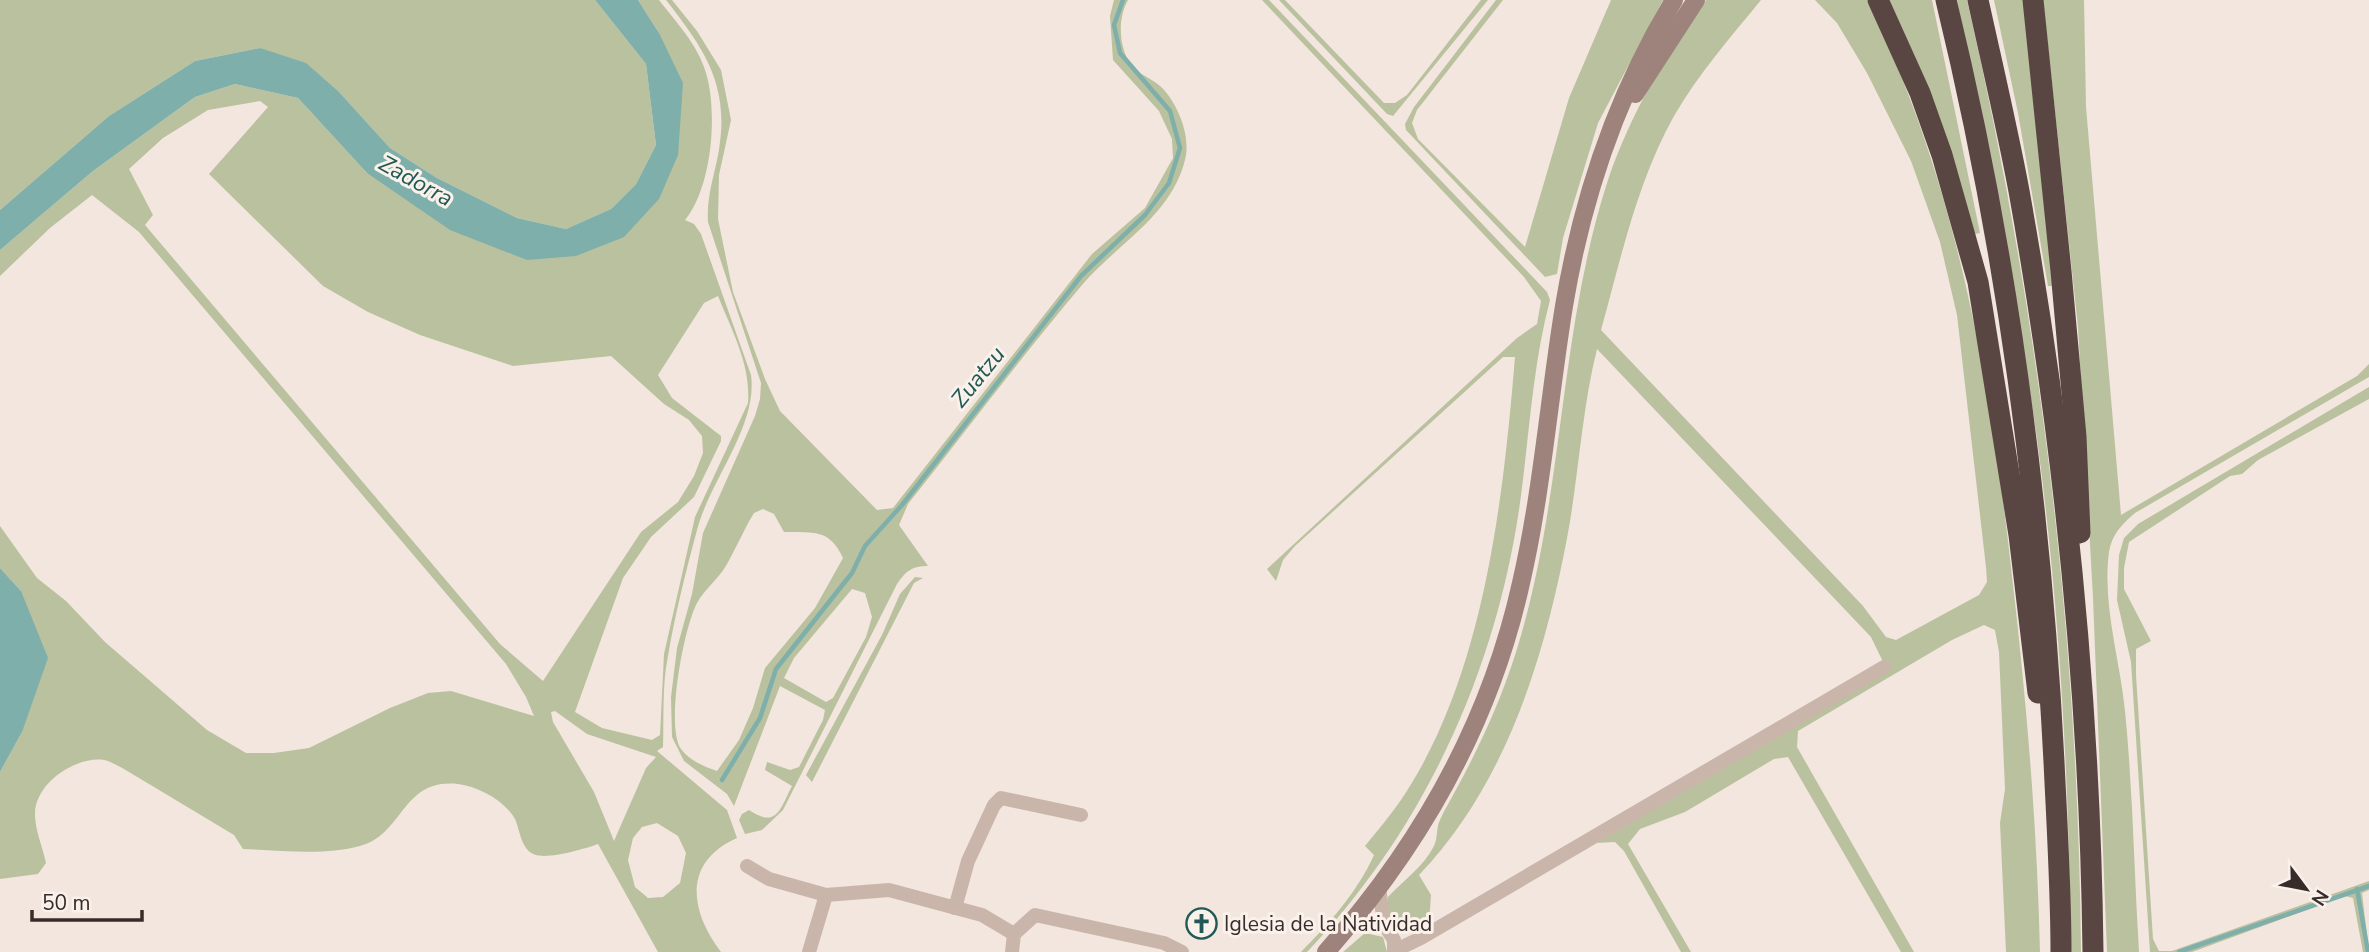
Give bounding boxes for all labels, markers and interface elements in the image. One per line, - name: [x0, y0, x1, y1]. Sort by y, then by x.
- water label: Zadorra: [373, 148, 459, 214]
- water label: Zuatzu: [944, 340, 1012, 414]
- north arrow: [2271, 854, 2341, 924]
- scale bar: [32, 878, 142, 922]
- text: N: [2305, 885, 2334, 910]
- text: 50 m: [42, 889, 91, 917]
- church icon: Iglesia de la Natividad: [1184, 907, 1218, 941]
- place label: Iglesia de la Natividad: [1224, 910, 1432, 938]

